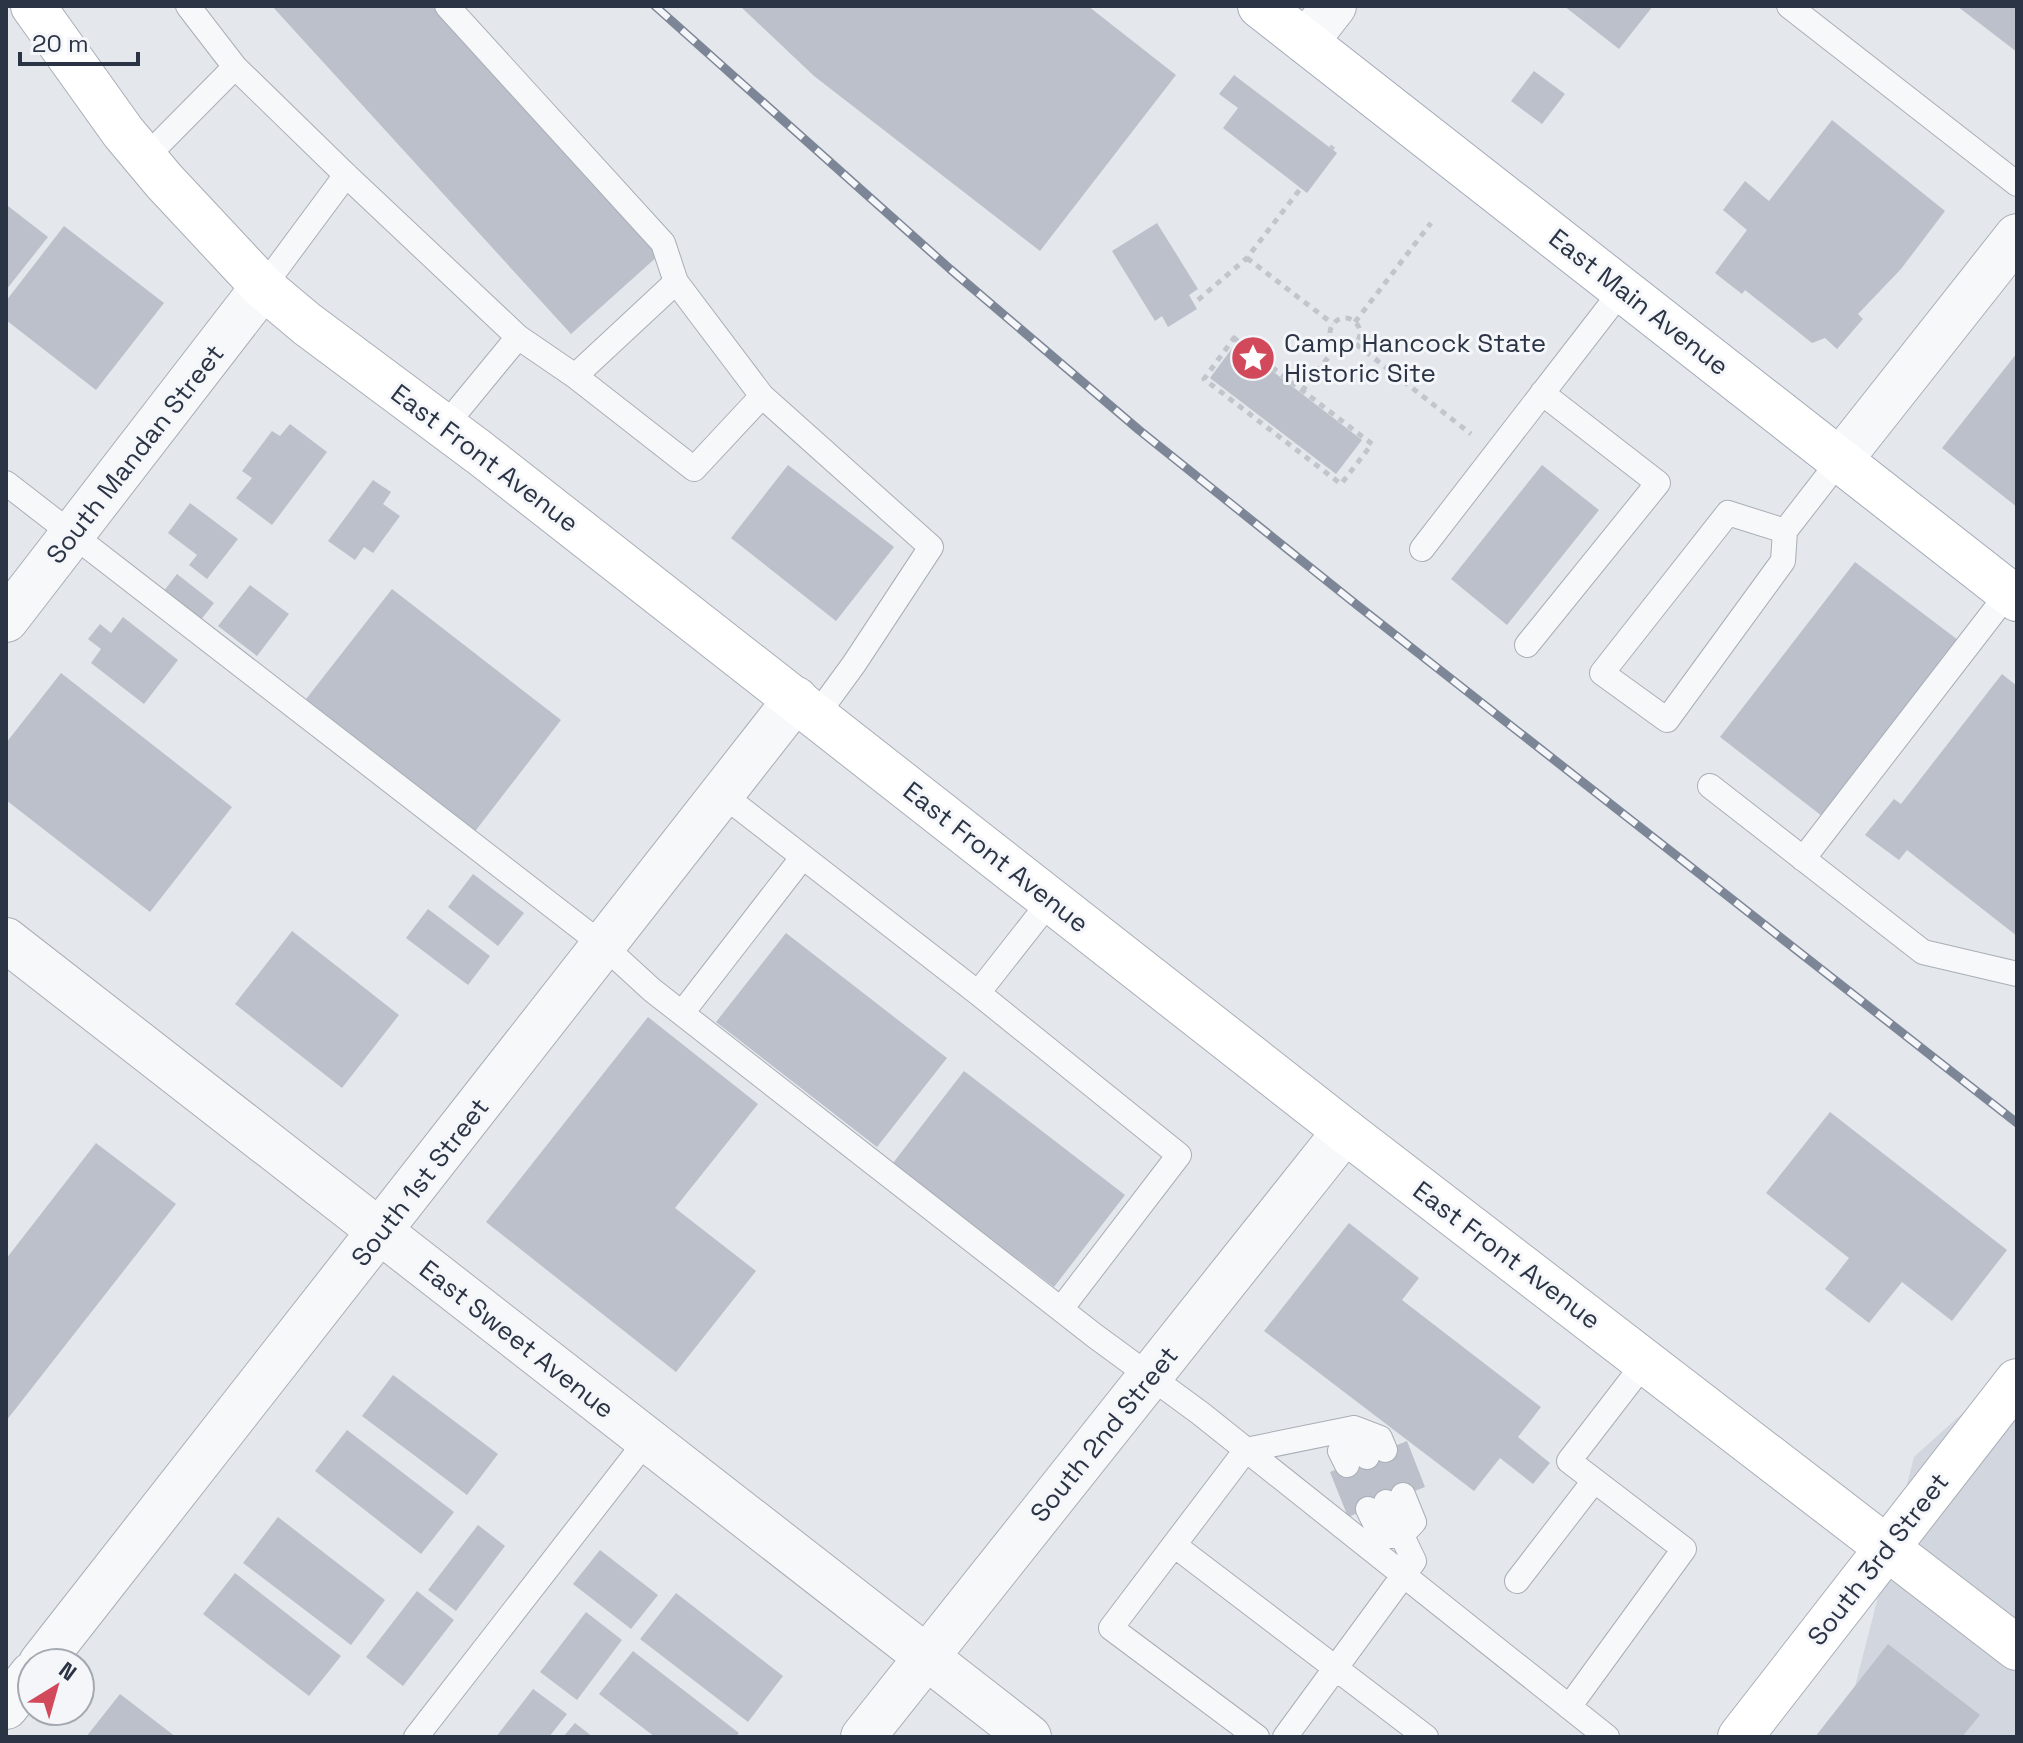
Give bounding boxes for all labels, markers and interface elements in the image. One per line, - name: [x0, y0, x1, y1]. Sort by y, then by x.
- scale bar: [20, 16, 138, 66]
- text: 20 m: [32, 28, 89, 59]
- street label: East Main Avenue: [1542, 221, 1736, 383]
- place label: Camp Hancock State Historic Site: [1284, 326, 1546, 390]
- place icon: Camp Hancock State Historic Site: [1229, 334, 1277, 382]
- street label: South Mandan Street: [39, 337, 231, 571]
- street label: East Front Avenue: [384, 376, 586, 540]
- street label: East Front Avenue: [896, 774, 1096, 940]
- street label: South 1st Street: [344, 1091, 496, 1273]
- street label: East Front Avenue: [1406, 1173, 1608, 1337]
- street label: East Sweet Avenue: [413, 1252, 621, 1426]
- street label: South 2nd Street: [1023, 1339, 1185, 1529]
- street label: South 3rd Street: [1800, 1466, 1956, 1652]
- north arrow: [16, 1647, 96, 1727]
- text: N: [54, 1655, 82, 1687]

